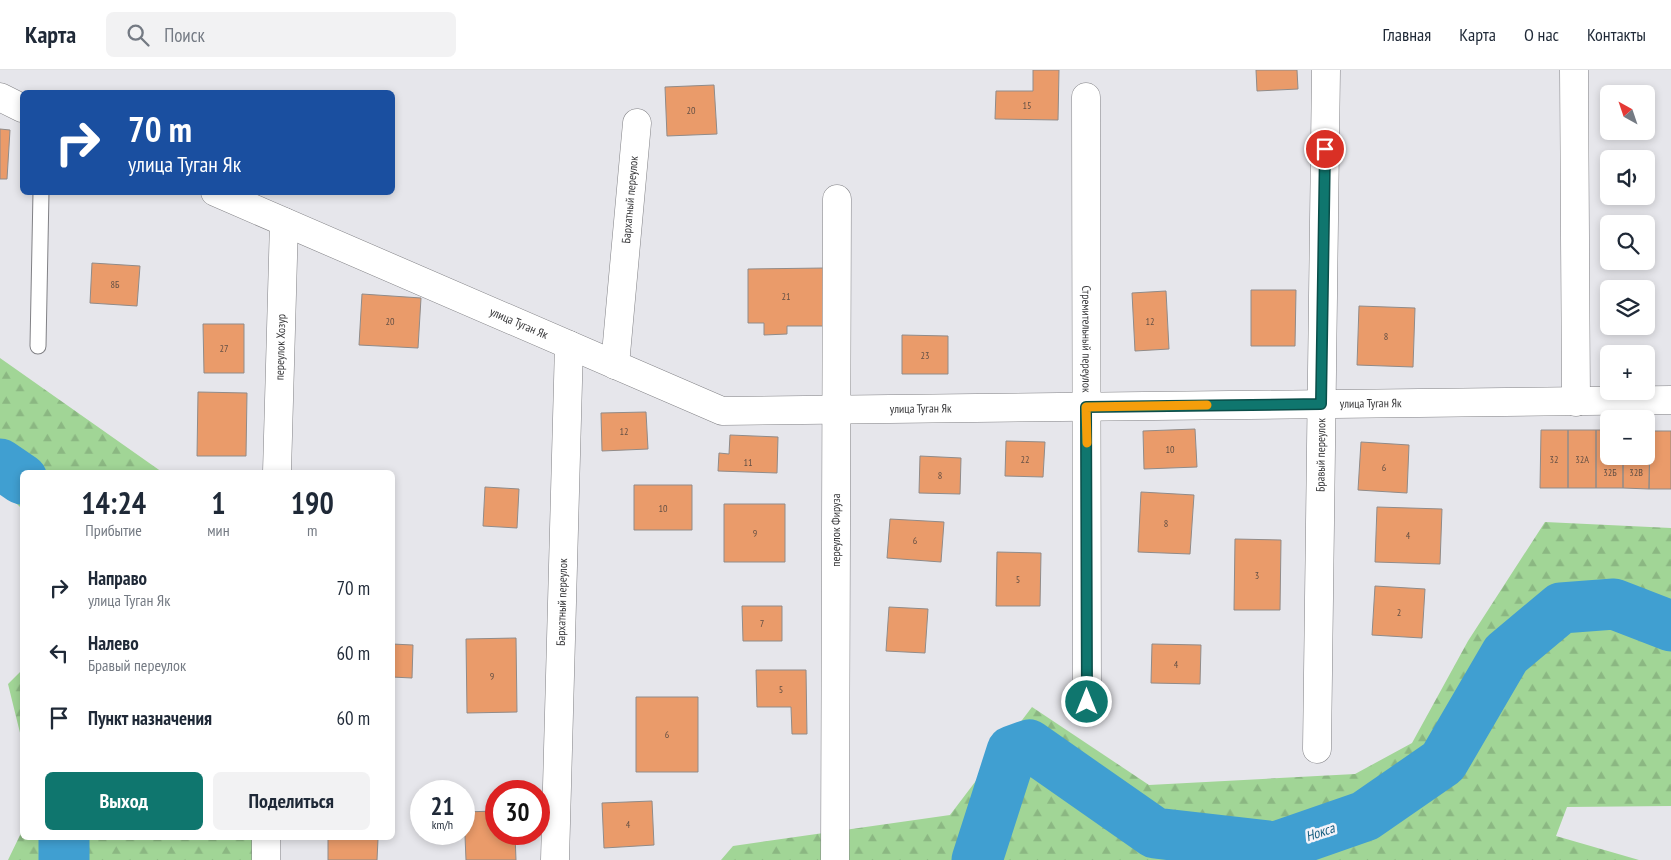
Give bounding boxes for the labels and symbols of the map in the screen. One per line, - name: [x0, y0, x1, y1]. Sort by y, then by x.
- north arrow: [1600, 85, 1655, 140]
- house number: 15: [1023, 99, 1032, 112]
- house number: 20: [687, 104, 696, 117]
- pin: [1304, 128, 1346, 170]
- street label: Бархатный переулок: [618, 155, 641, 244]
- house number: 8Б: [111, 278, 120, 291]
- street label: Стремительный переулок: [1079, 285, 1094, 393]
- house number: 21: [782, 290, 791, 303]
- street label: улица Туган Як: [488, 304, 551, 342]
- street label: переулок Хозур: [272, 314, 288, 380]
- house number: 20: [386, 315, 395, 328]
- house number: 12: [1146, 315, 1155, 328]
- house number: 8: [1384, 330, 1388, 343]
- house number: 27: [220, 342, 229, 355]
- house number: 23: [921, 349, 930, 362]
- street label: улица Туган Як: [1340, 395, 1402, 411]
- street label: улица Туган Як: [890, 400, 952, 416]
- street label: Бравый переулок: [1312, 418, 1328, 492]
- house number: 12: [620, 425, 629, 438]
- house number: 10: [1166, 443, 1175, 456]
- house number: 22: [1021, 453, 1030, 466]
- house number: 32: [1550, 453, 1559, 466]
- house number: 32А: [1575, 453, 1589, 466]
- house number: 11: [744, 456, 753, 469]
- house number: 6: [1382, 461, 1387, 474]
- house number: 32Б: [1603, 466, 1617, 479]
- house number: 32В: [1629, 466, 1643, 479]
- house number: 8: [938, 469, 942, 482]
- street label: переулок Фируза: [828, 493, 843, 567]
- house number: 10: [659, 502, 668, 515]
- house number: 8: [1164, 517, 1168, 530]
- house number: 9: [753, 527, 757, 540]
- house number: 4: [1406, 529, 1411, 542]
- house number: 6: [913, 534, 918, 547]
- street label: Бархатный переулок: [553, 558, 570, 646]
- house number: 3: [1255, 569, 1259, 582]
- house number: 5: [1016, 573, 1020, 586]
- house number: 2: [1397, 606, 1401, 619]
- house number: 7: [760, 617, 764, 630]
- house number: 4: [1174, 658, 1179, 671]
- house number: 9: [490, 670, 494, 683]
- position arrow: [1060, 675, 1112, 727]
- house number: 5: [779, 683, 783, 696]
- house number: 6: [665, 728, 670, 741]
- speed limit sign: 30: [485, 780, 550, 845]
- house number: 4: [626, 818, 631, 831]
- water label: Нокса: [1303, 818, 1338, 845]

